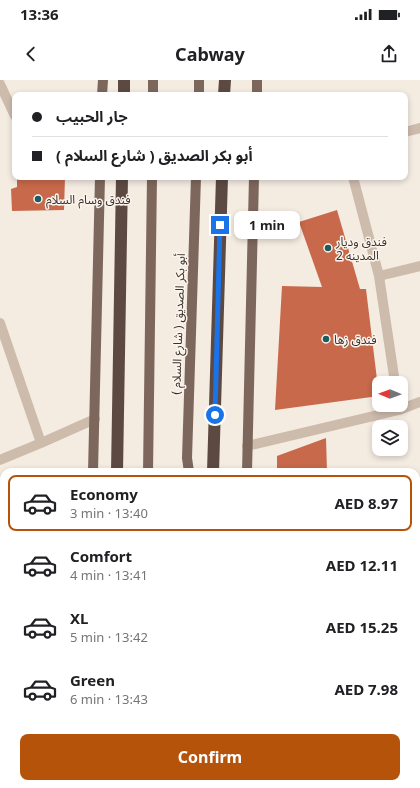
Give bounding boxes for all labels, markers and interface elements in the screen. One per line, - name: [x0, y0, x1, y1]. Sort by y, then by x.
- text: 13:36: [20, 4, 59, 24]
- text: Cabway: [175, 42, 245, 66]
- icon: back: [20, 43, 42, 65]
- icon: share: [378, 43, 400, 65]
- text: جار الحبيب: [56, 106, 128, 126]
- text: ( شارع السلام ) أبو بكر الصديق: [56, 145, 253, 165]
- place label: فندق وسام السلام: [46, 191, 131, 209]
- marker: فندق وسام السلام: [33, 194, 43, 204]
- callout: 1 min: [234, 211, 300, 239]
- route end: [211, 216, 229, 234]
- text: 1 min: [249, 216, 285, 234]
- place label: فندق وديار المدينه 2: [335, 233, 387, 264]
- marker: فندق وديار المدينه 2: [323, 243, 333, 253]
- street label: ( شارع السلام ) أبو بكر الصديق: [167, 253, 190, 395]
- place label: فندق زها: [334, 331, 377, 348]
- marker: فندق زها: [321, 334, 331, 344]
- north arrow: [372, 376, 408, 412]
- map controls: [372, 376, 408, 456]
- route start: [206, 406, 224, 424]
- button: layers: [372, 420, 408, 456]
- text: Economy: [70, 484, 138, 504]
- icon: car: [22, 485, 58, 521]
- text: AED 8.97: [334, 493, 398, 513]
- text: 3 min · 13:40: [70, 504, 148, 522]
- text: Comfort: [70, 546, 132, 566]
- icon: car: [22, 547, 58, 583]
- text: AED 12.11: [326, 555, 398, 575]
- text: 4 min · 13:41: [70, 566, 148, 584]
- text: XL: [70, 608, 88, 628]
- icon: car: [22, 609, 58, 645]
- text: AED 15.25: [326, 617, 398, 637]
- text: 5 min · 13:42: [70, 628, 148, 646]
- text: Green: [70, 670, 115, 690]
- icon: car: [22, 671, 58, 707]
- text: AED 7.98: [334, 679, 398, 699]
- text: 6 min · 13:43: [70, 690, 148, 708]
- button: Confirm: [20, 734, 400, 780]

